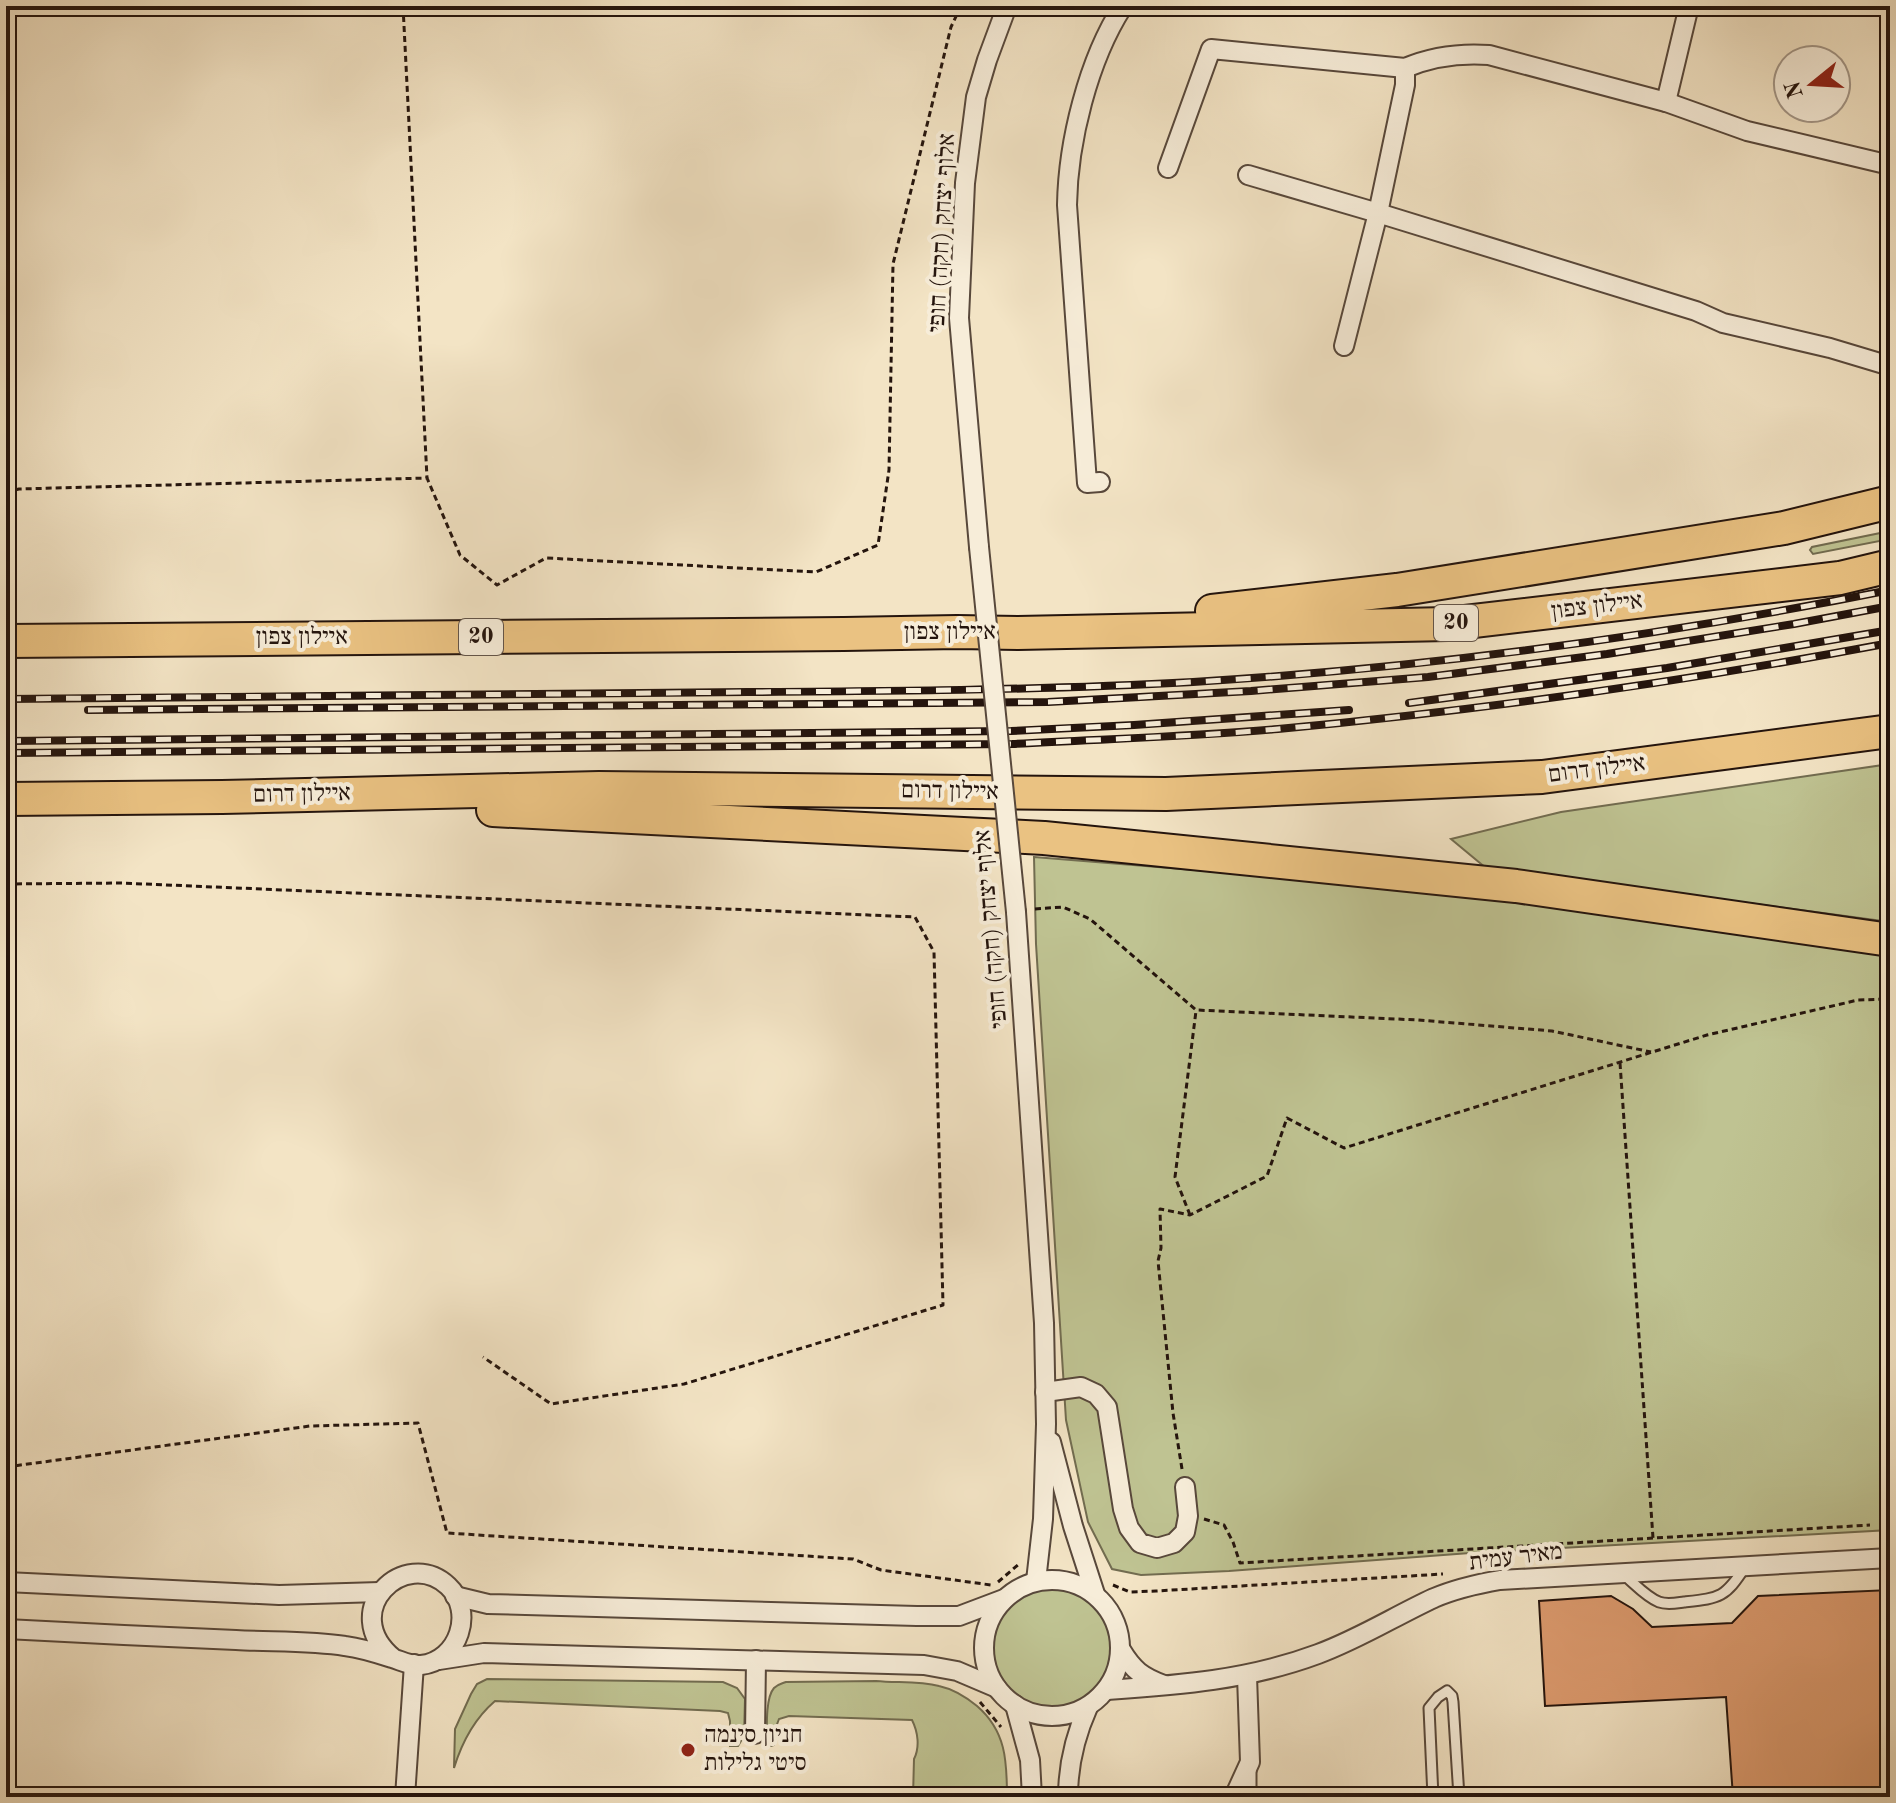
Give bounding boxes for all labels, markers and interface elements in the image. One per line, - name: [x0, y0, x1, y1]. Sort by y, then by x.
- north arrow: [1772, 44, 1852, 124]
- text: N: [1782, 78, 1808, 101]
- street label: אלוף יצחק (חקה) חופי: [924, 133, 960, 333]
- street label: איילון צפון: [1550, 588, 1644, 625]
- road number: 20: [1434, 605, 1478, 641]
- road number: 20: [459, 619, 503, 655]
- street label: איילון צפון: [904, 619, 996, 645]
- street label: איילון צפון: [256, 624, 348, 650]
- street label: איילון דרום: [1547, 750, 1647, 788]
- street label: איילון דרום: [901, 777, 999, 805]
- street label: איילון דרום: [253, 780, 351, 808]
- street label: אלוף יצחק (חקה) חופי: [969, 829, 1013, 1030]
- street label: מאיר עמית: [1468, 1540, 1564, 1576]
- place label: חניון סינמה סיטי גלילות: [704, 1724, 807, 1776]
- marker: חניון סינמה סיטי גלילות: [679, 1741, 697, 1759]

